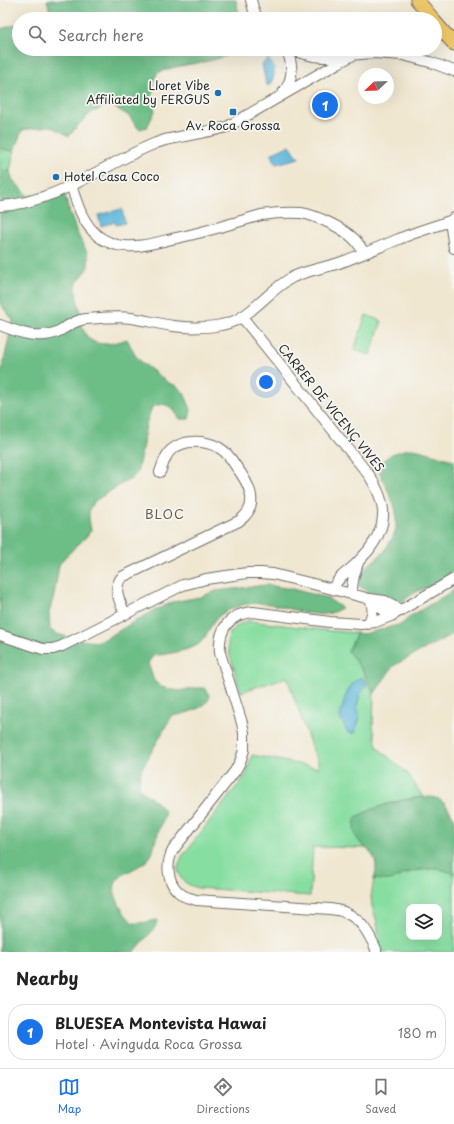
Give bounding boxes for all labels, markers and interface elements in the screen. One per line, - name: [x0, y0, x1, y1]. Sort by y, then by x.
- search box: [12, 12, 442, 56]
- icon: search: [26, 23, 48, 45]
- text: Search here: [58, 23, 144, 46]
- north arrow: [358, 68, 394, 104]
- place label: Lloret Vibe Affiliated by FERGUS: [86, 76, 210, 108]
- marker: Lloret Vibe Affiliated by FERGUS: [213, 88, 223, 98]
- pin: 1: [312, 90, 338, 120]
- marker: Av. Roca Grossa: [228, 107, 238, 117]
- place label: Av. Roca Grossa: [186, 116, 281, 134]
- place label: Hotel Casa Coco: [64, 167, 160, 185]
- marker: Hotel Casa Coco: [51, 172, 61, 182]
- street label: CARRER DE VICENÇ VIVES: [274, 339, 389, 475]
- your location: [256, 372, 276, 392]
- district label: BLOC: [145, 504, 185, 523]
- map controls: [406, 904, 442, 940]
- button: layers: [406, 904, 442, 940]
- text: Nearby: [16, 965, 78, 991]
- text: BLUESEA Montevista Hawai: [55, 1011, 267, 1034]
- text: 1: [27, 1023, 33, 1042]
- text: 180 m: [398, 1023, 437, 1042]
- text: Hotel · Avinguda Roca Grossa: [55, 1034, 242, 1053]
- tab: Map: [58, 1076, 81, 1117]
- tab: Directions: [196, 1076, 250, 1117]
- tab: Saved: [365, 1076, 396, 1117]

